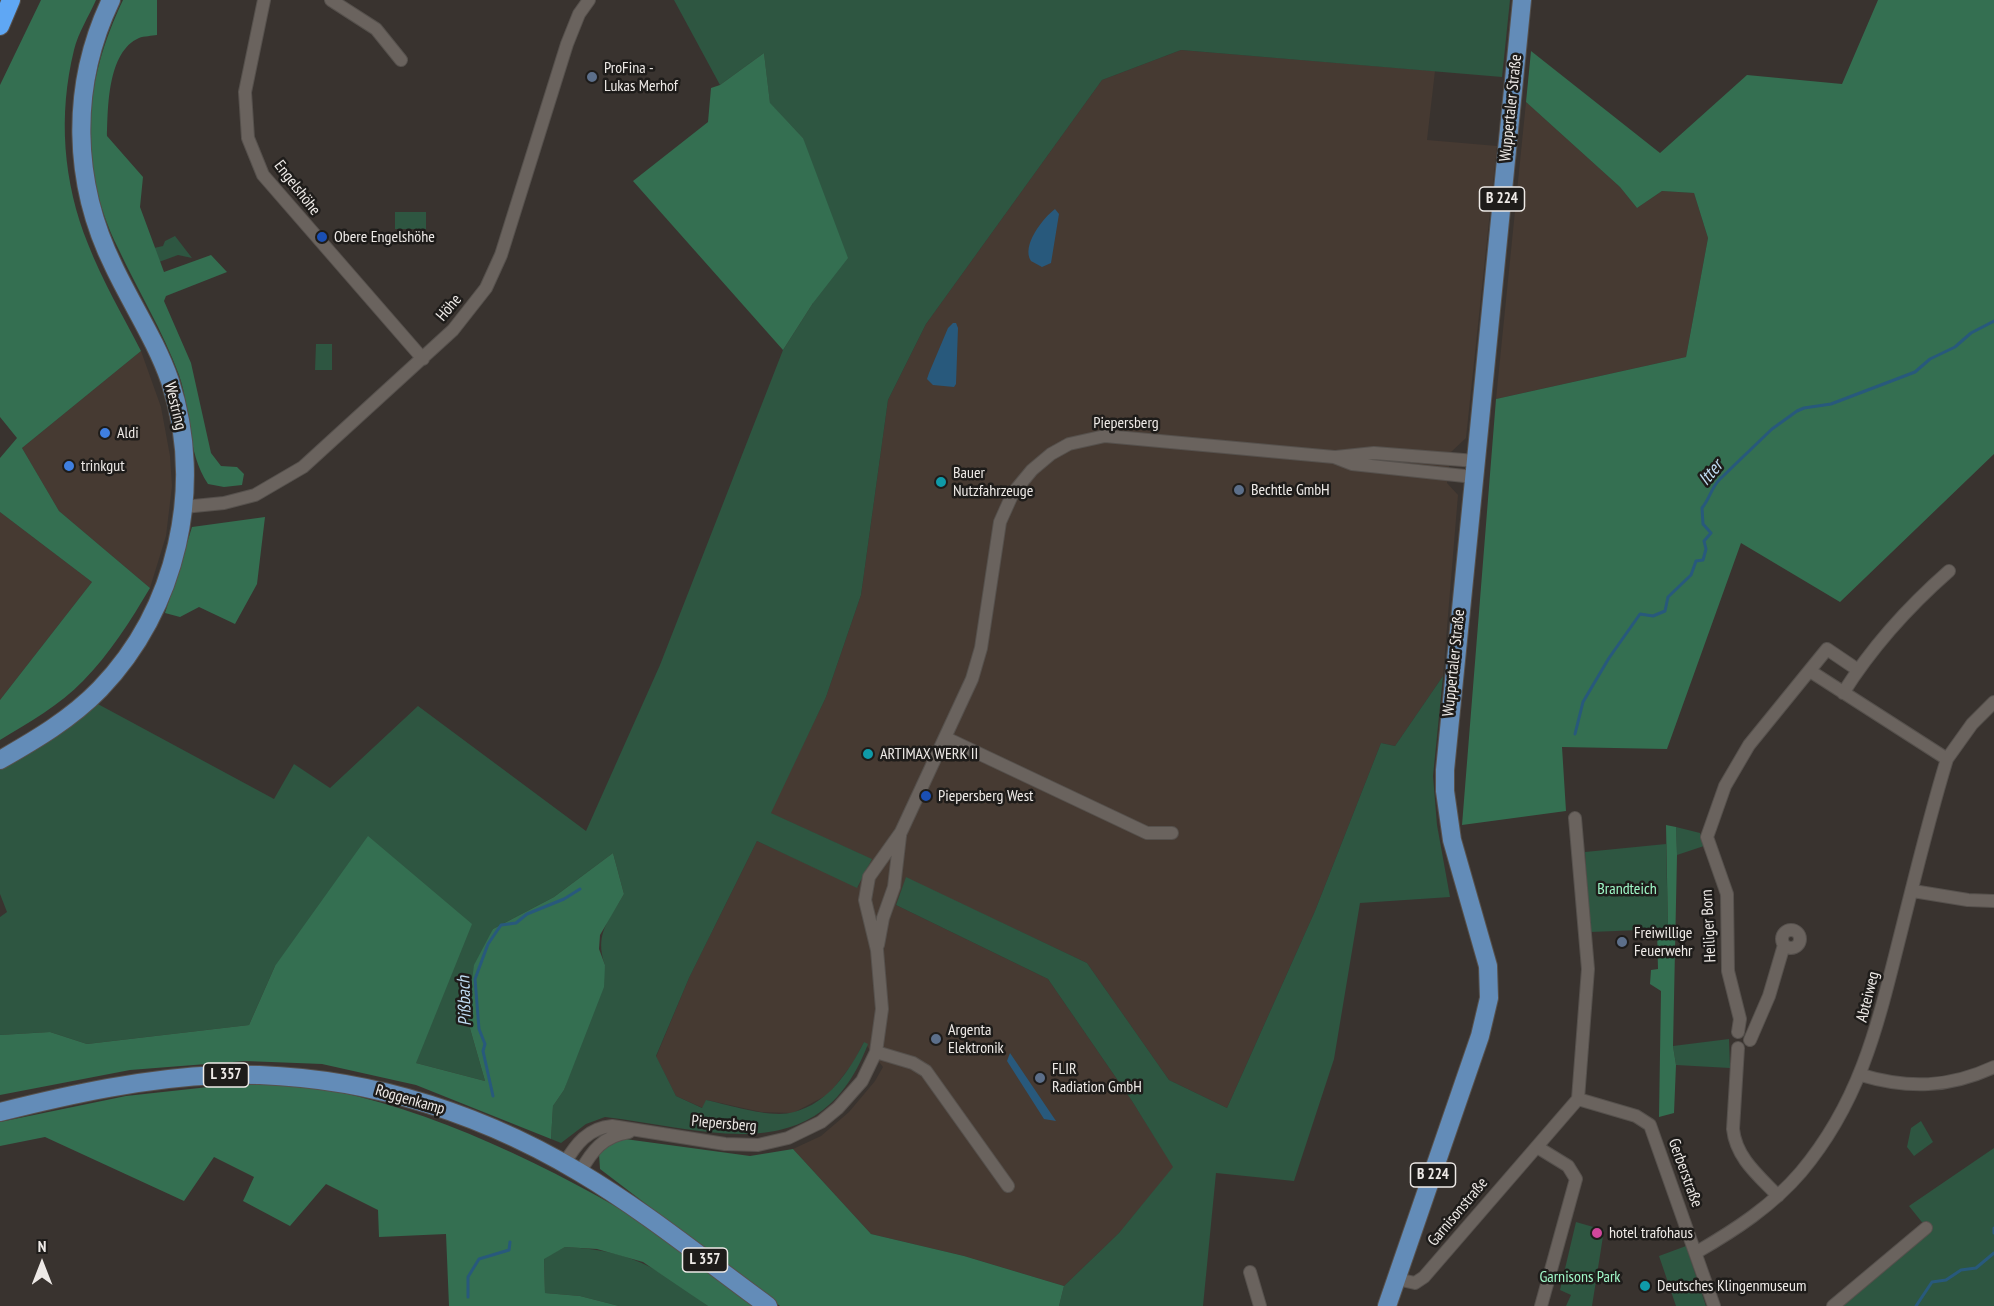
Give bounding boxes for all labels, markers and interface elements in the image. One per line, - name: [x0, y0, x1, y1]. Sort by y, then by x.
- street label: Wuppertaler Straße: [1496, 53, 1526, 163]
- place label: ProFina - Lukas Merhof: [604, 58, 678, 96]
- marker: ProFina - Lukas Merhof: [585, 70, 599, 84]
- street label: Engelshöhe: [270, 157, 324, 219]
- road number: B 224: [1480, 187, 1524, 211]
- place label: Obere Engelshöhe: [334, 227, 435, 247]
- marker: Obere Engelshöhe: [315, 230, 329, 244]
- street label: Höhe: [432, 291, 466, 325]
- street label: Westring: [160, 380, 190, 432]
- street label: Piepersberg: [1093, 413, 1159, 433]
- place label: Aldi: [117, 423, 139, 443]
- marker: Aldi: [98, 426, 112, 440]
- place label: trinkgut: [81, 456, 125, 476]
- water label: Itter: [1694, 456, 1728, 490]
- marker: trinkgut: [62, 459, 76, 473]
- place label: Bauer Nutzfahrzeuge: [953, 463, 1033, 501]
- marker: Bauer Nutzfahrzeuge: [934, 475, 948, 489]
- place label: Bechtle GmbH: [1251, 480, 1330, 500]
- marker: Bechtle GmbH: [1232, 483, 1246, 497]
- street label: Wuppertaler Straße: [1439, 608, 1469, 718]
- place label: ARTIMAX WERK II: [880, 744, 978, 764]
- marker: ARTIMAX WERK II: [861, 747, 875, 761]
- place label: Piepersberg West: [938, 786, 1033, 806]
- marker: Piepersberg West: [919, 789, 933, 803]
- park label: Brandteich: [1597, 879, 1657, 899]
- street label: Heiliger Born: [1698, 889, 1720, 963]
- place label: Freiwillige Feuerwehr: [1634, 923, 1692, 961]
- marker: Freiwillige Feuerwehr: [1615, 935, 1629, 949]
- street label: Abteiweg: [1852, 970, 1884, 1024]
- water label: Pißbach: [453, 976, 477, 1026]
- place label: Argenta Elektronik: [948, 1020, 1004, 1058]
- marker: Argenta Elektronik: [929, 1032, 943, 1046]
- place label: FLIR Radiation GmbH: [1052, 1059, 1142, 1097]
- road number: L 357: [204, 1063, 248, 1087]
- marker: FLIR Radiation GmbH: [1033, 1071, 1047, 1085]
- street label: Roggenkamp: [373, 1081, 447, 1119]
- street label: Piepersberg: [691, 1112, 757, 1136]
- street label: Gerberstraße: [1664, 1136, 1706, 1210]
- road number: B 224: [1410, 1163, 1456, 1187]
- street label: Garnisonstraße: [1424, 1174, 1492, 1250]
- place label: hotel trafohaus: [1609, 1223, 1693, 1243]
- marker: hotel trafohaus: [1590, 1226, 1604, 1240]
- north arrow: [12, 1234, 72, 1294]
- text: N: [38, 1236, 46, 1256]
- road number: L 357: [682, 1248, 728, 1272]
- park label: Garnisons Park: [1539, 1267, 1621, 1287]
- place label: Deutsches Klingenmuseum: [1657, 1276, 1806, 1296]
- marker: Deutsches Klingenmuseum: [1638, 1279, 1652, 1293]

